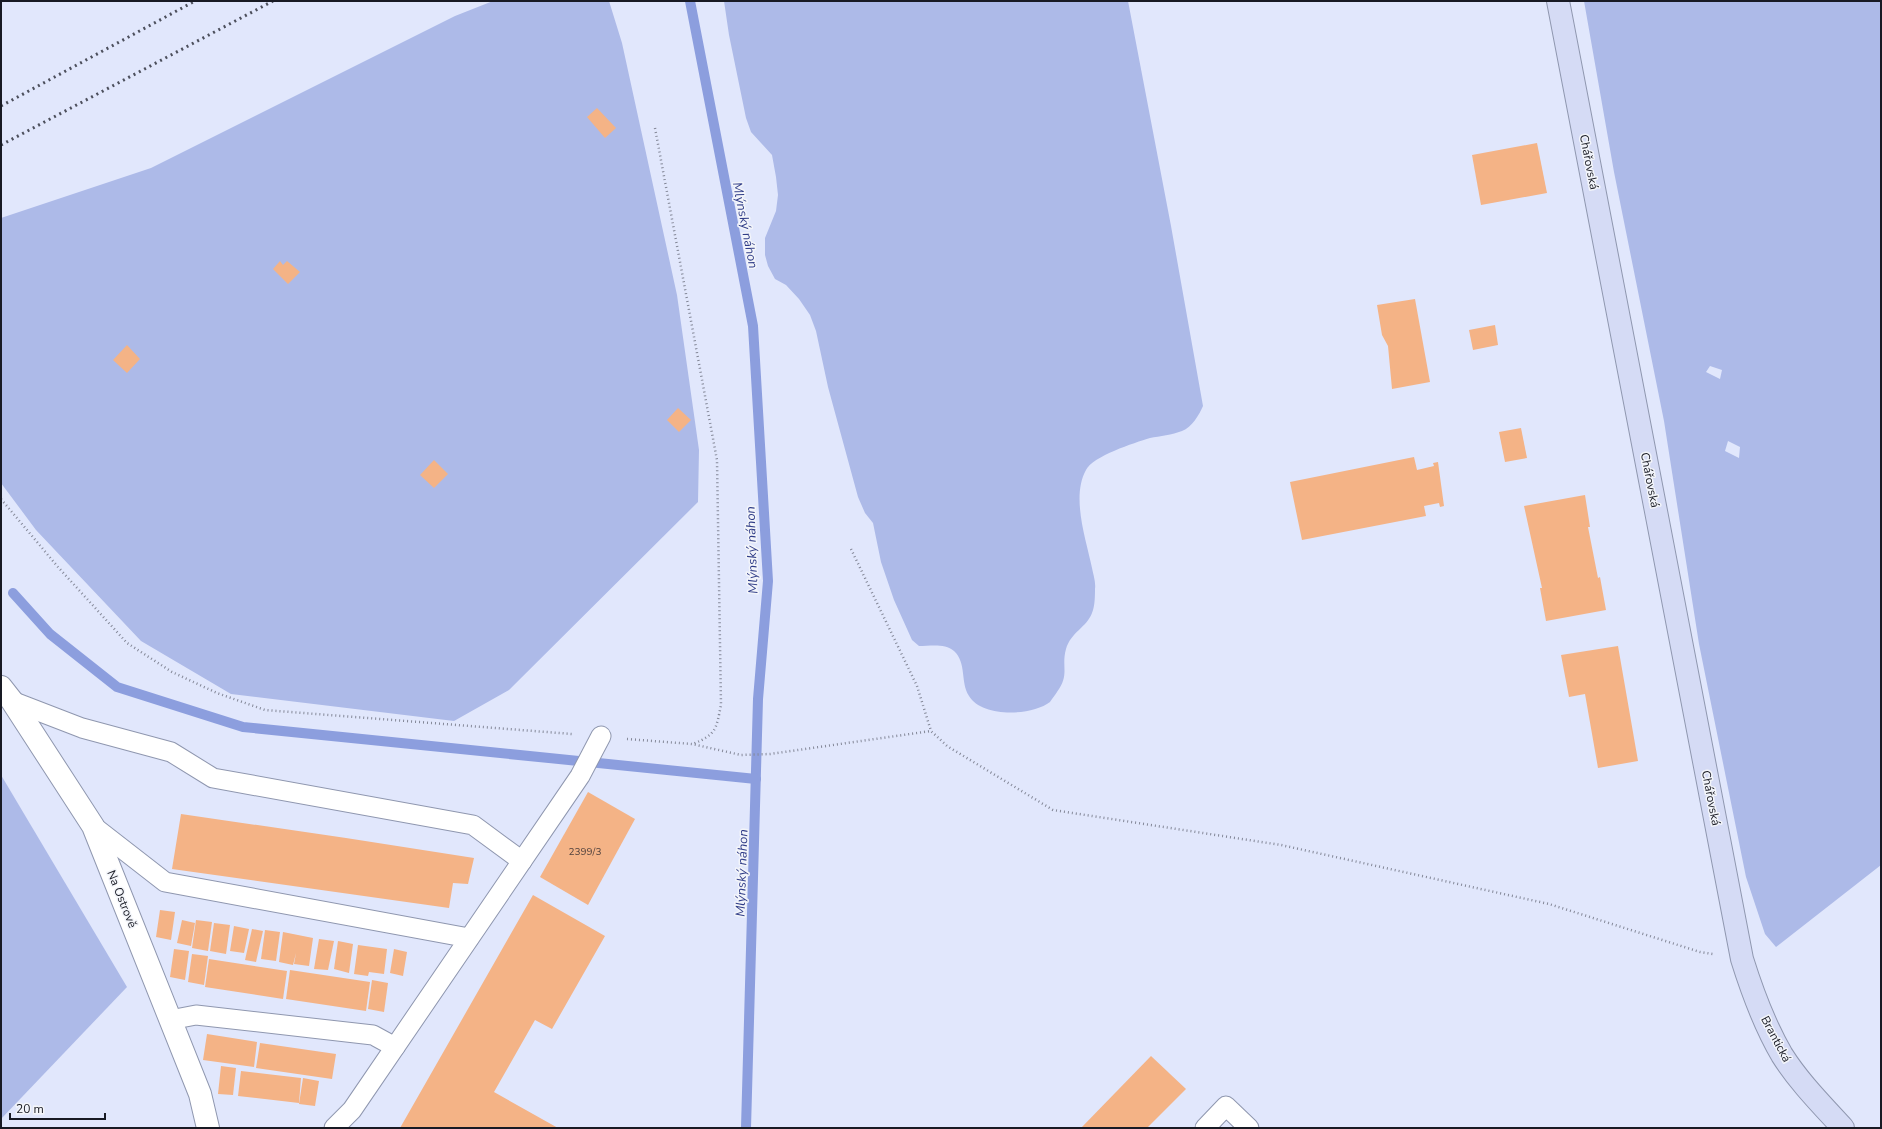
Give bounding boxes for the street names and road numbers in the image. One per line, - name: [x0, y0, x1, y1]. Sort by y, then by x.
- street label: Chářovská: [1576, 133, 1602, 191]
- street label: Chářovská: [1637, 451, 1663, 509]
- street label: Chářovská: [1698, 769, 1724, 827]
- street label: Na Ostrově: [103, 868, 141, 930]
- street label: Brantická: [1757, 1013, 1795, 1065]

